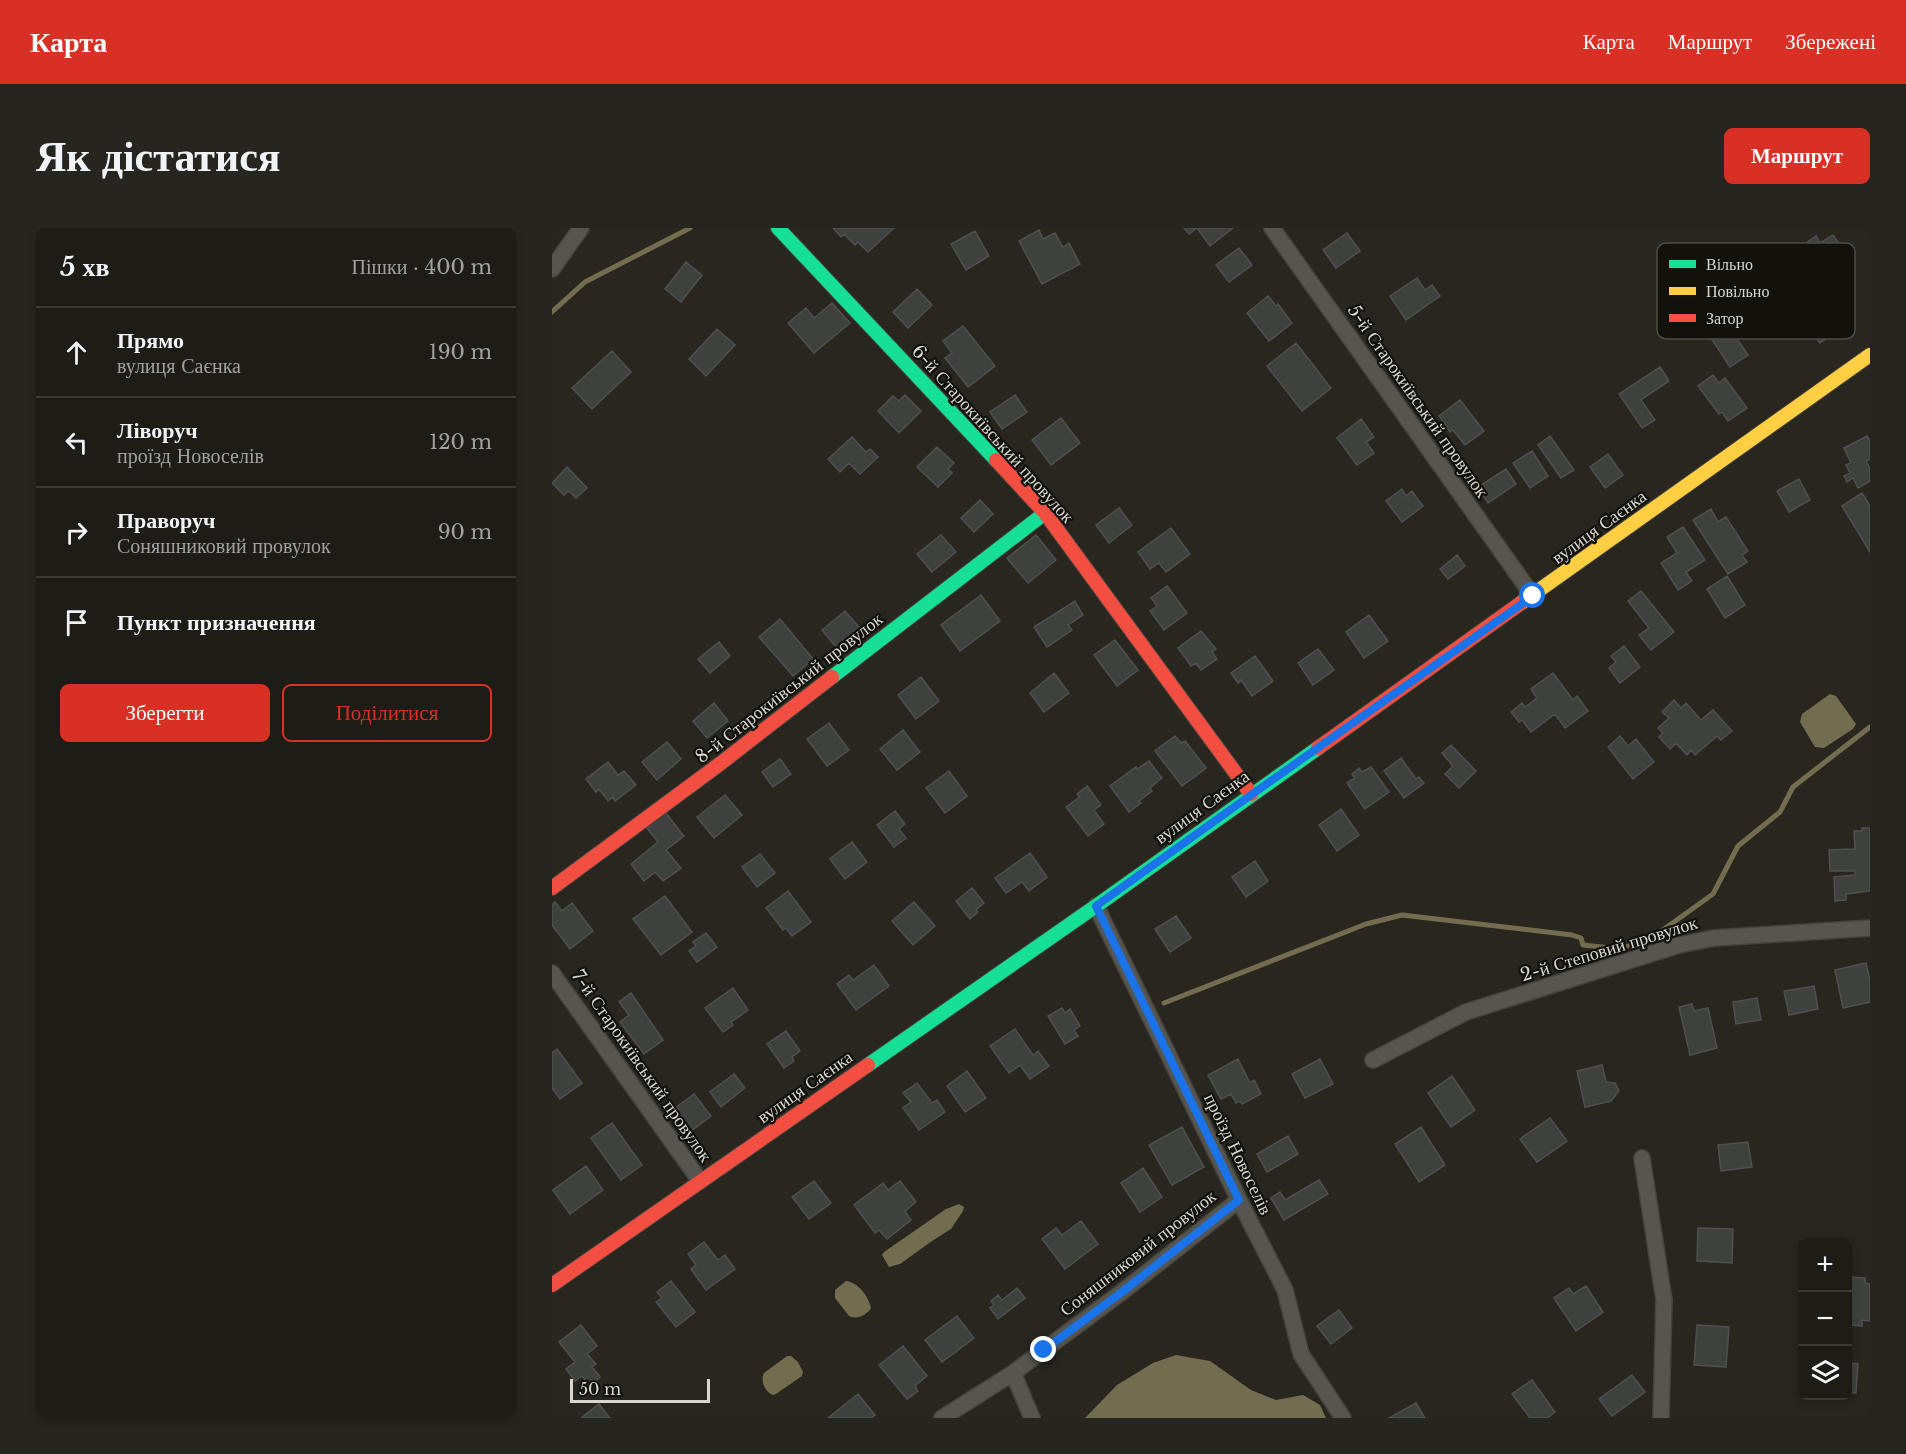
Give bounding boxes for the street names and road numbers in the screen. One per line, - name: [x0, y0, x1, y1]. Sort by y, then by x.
- street label: 5-й Старокиївський провулок: [1343, 300, 1493, 502]
- street label: 6-й Старокиївський провулок: [907, 340, 1079, 528]
- street label: вулиця Саєнка: [1547, 485, 1651, 569]
- street label: 8-й Старокиївський провулок: [691, 608, 887, 768]
- street label: вулиця Саєнка: [1150, 765, 1254, 849]
- street label: 2-й Степовий провулок: [1518, 912, 1700, 986]
- street label: 7-й Старокиївський провулок: [567, 966, 717, 1166]
- street label: вулиця Саєнка: [753, 1046, 857, 1128]
- street label: проїзд Новоселів: [1199, 1090, 1277, 1218]
- street label: Соняшниковий провулок: [1055, 1185, 1221, 1321]

